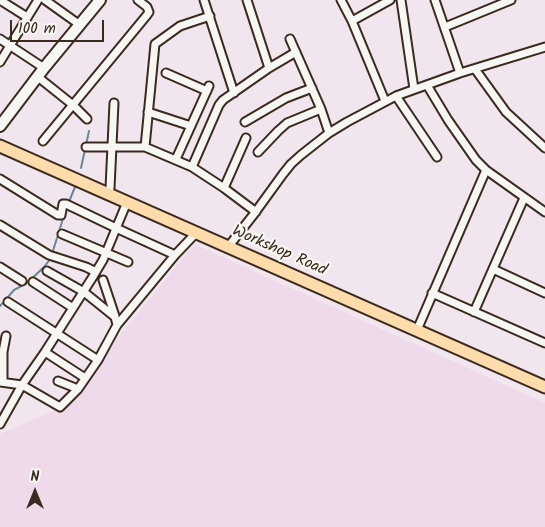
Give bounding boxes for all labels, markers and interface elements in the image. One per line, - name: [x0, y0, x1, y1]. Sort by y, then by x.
- scale bar: [12, 10, 106, 42]
- text: 100 m: [18, 17, 56, 41]
- street label: Workshop Road: [229, 223, 329, 281]
- text: N: [31, 466, 39, 488]
- north arrow: [10, 467, 60, 517]

